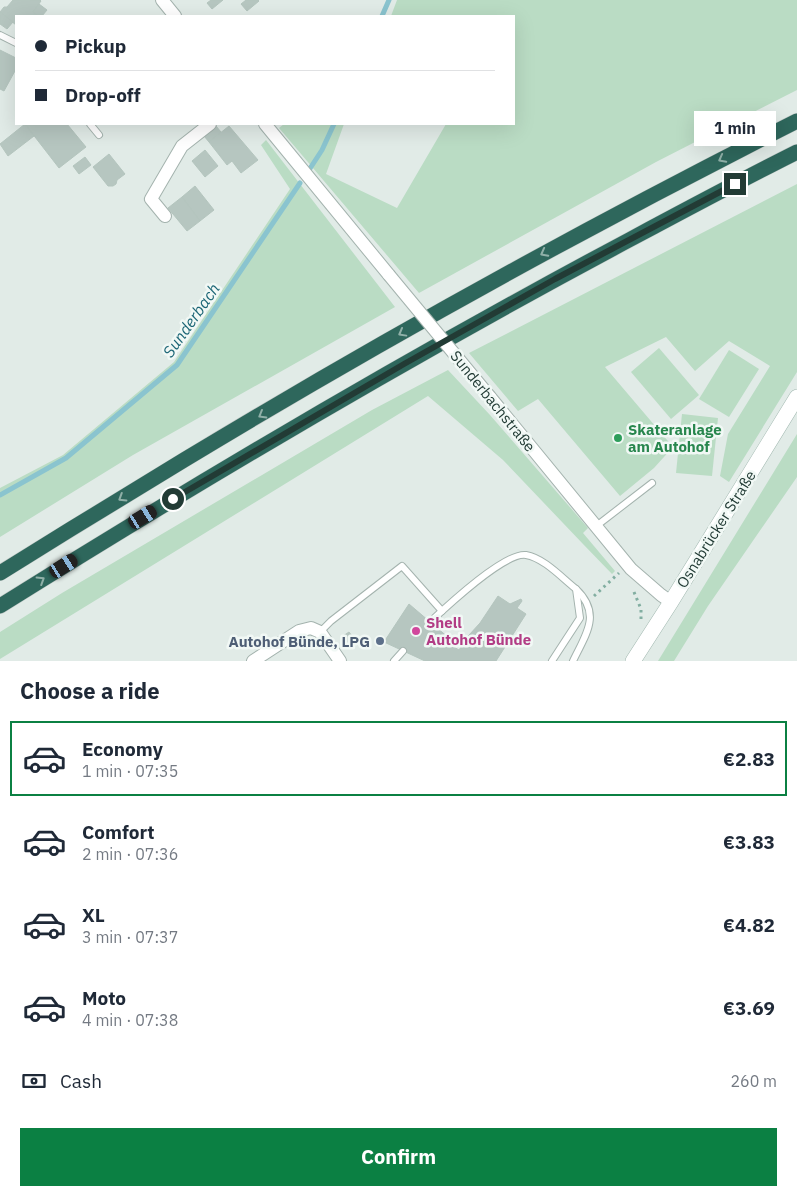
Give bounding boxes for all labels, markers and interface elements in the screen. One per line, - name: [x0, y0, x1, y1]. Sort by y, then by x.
- text: Pickup: [65, 34, 126, 58]
- text: Drop-off: [65, 83, 141, 107]
- callout: 1 min: [694, 111, 776, 146]
- text: 1 min: [714, 118, 756, 138]
- one-way arrow: [719, 153, 728, 163]
- route end: [724, 173, 746, 195]
- one-way arrow: [540, 247, 549, 257]
- water label: Sunderbach: [158, 279, 224, 361]
- one-way arrow: [398, 327, 407, 337]
- street label: Sunderbachstraße: [446, 347, 540, 455]
- one-way arrow: [258, 408, 267, 418]
- place label: Skateranlage am Autohof: [628, 420, 722, 456]
- marker: Skateranlage am Autohof: [612, 432, 624, 444]
- street label: Osnabrücker Straße: [672, 467, 760, 591]
- route start: [162, 488, 184, 510]
- one-way arrow: [119, 492, 128, 502]
- car: [126, 503, 159, 531]
- car: [47, 552, 80, 580]
- one-way arrow: [36, 577, 45, 587]
- place label: Shell Autohof Bünde: [426, 613, 531, 649]
- marker: Shell Autohof Bünde: [410, 625, 422, 637]
- place label: Autohof Bünde, LPG: [228, 632, 370, 651]
- marker: Autohof Bünde, LPG: [374, 635, 386, 647]
- text: Choose a ride: [20, 676, 160, 705]
- icon: car: [22, 736, 67, 781]
- text: Economy: [82, 737, 163, 761]
- text: €2.83: [723, 747, 775, 771]
- text: 1 min · 07:35: [82, 761, 178, 781]
- icon: car: [22, 819, 67, 864]
- text: Comfort: [82, 820, 155, 844]
- text: €3.83: [723, 830, 775, 854]
- text: 2 min · 07:36: [82, 844, 178, 864]
- icon: car: [22, 902, 67, 947]
- text: XL: [82, 903, 105, 927]
- text: €4.82: [723, 913, 775, 937]
- text: 3 min · 07:37: [82, 927, 178, 947]
- icon: car: [22, 985, 67, 1030]
- text: Moto: [82, 986, 126, 1010]
- text: €3.69: [723, 996, 775, 1020]
- text: 4 min · 07:38: [82, 1010, 178, 1030]
- icon: cash: [20, 1067, 48, 1095]
- text: Cash: [60, 1069, 102, 1093]
- text: 260 m: [730, 1071, 777, 1091]
- button: Confirm: [20, 1128, 777, 1186]

